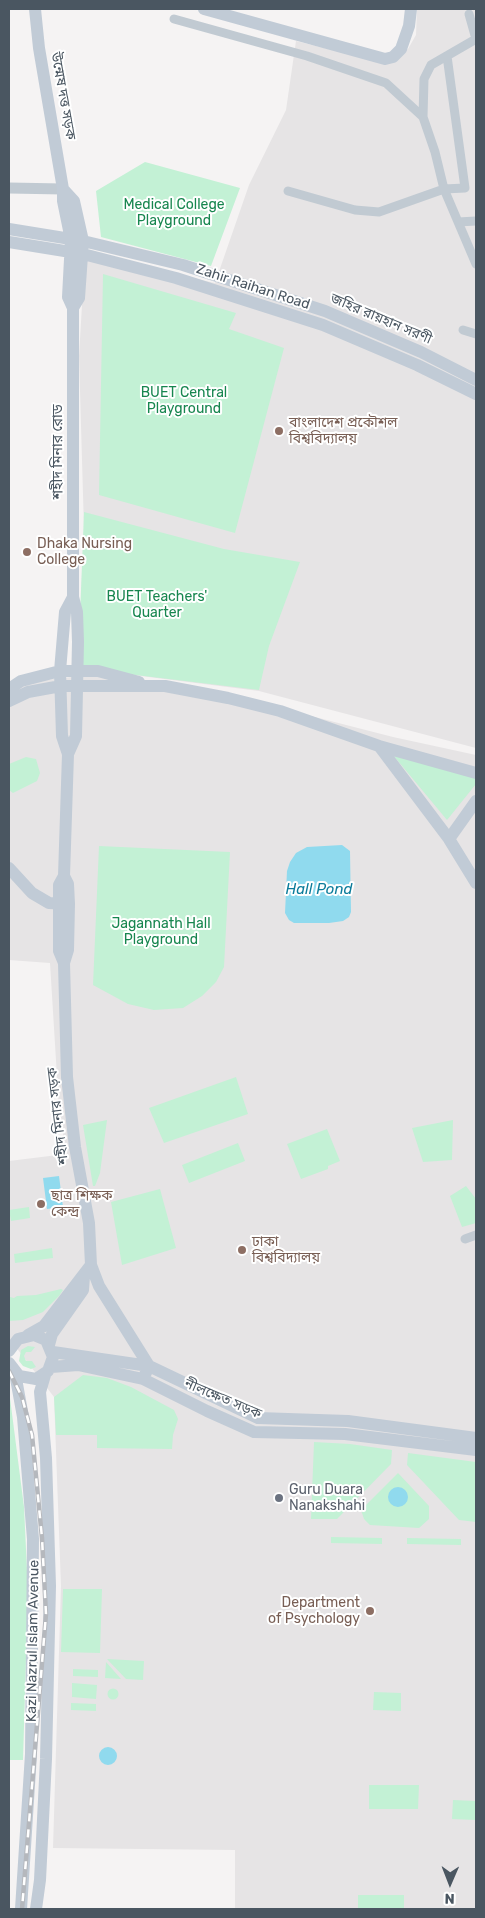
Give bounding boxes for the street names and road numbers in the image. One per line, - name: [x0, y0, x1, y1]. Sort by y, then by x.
- street label: উন্মেষ দত্ত সড়ক: [47, 51, 79, 141]
- street label: Zahir Raihan Road: [194, 261, 312, 313]
- street label: জহির রায়হান সরণী: [328, 290, 434, 348]
- street label: শহীদ মিনার রোড: [50, 404, 66, 500]
- street label: শহীদ মিনার সড়ক: [44, 1066, 72, 1166]
- street label: নীলক্ষেত সড়ক: [182, 1375, 264, 1423]
- street label: Kazi Nazrul Islam Avenue: [23, 1560, 43, 1722]

